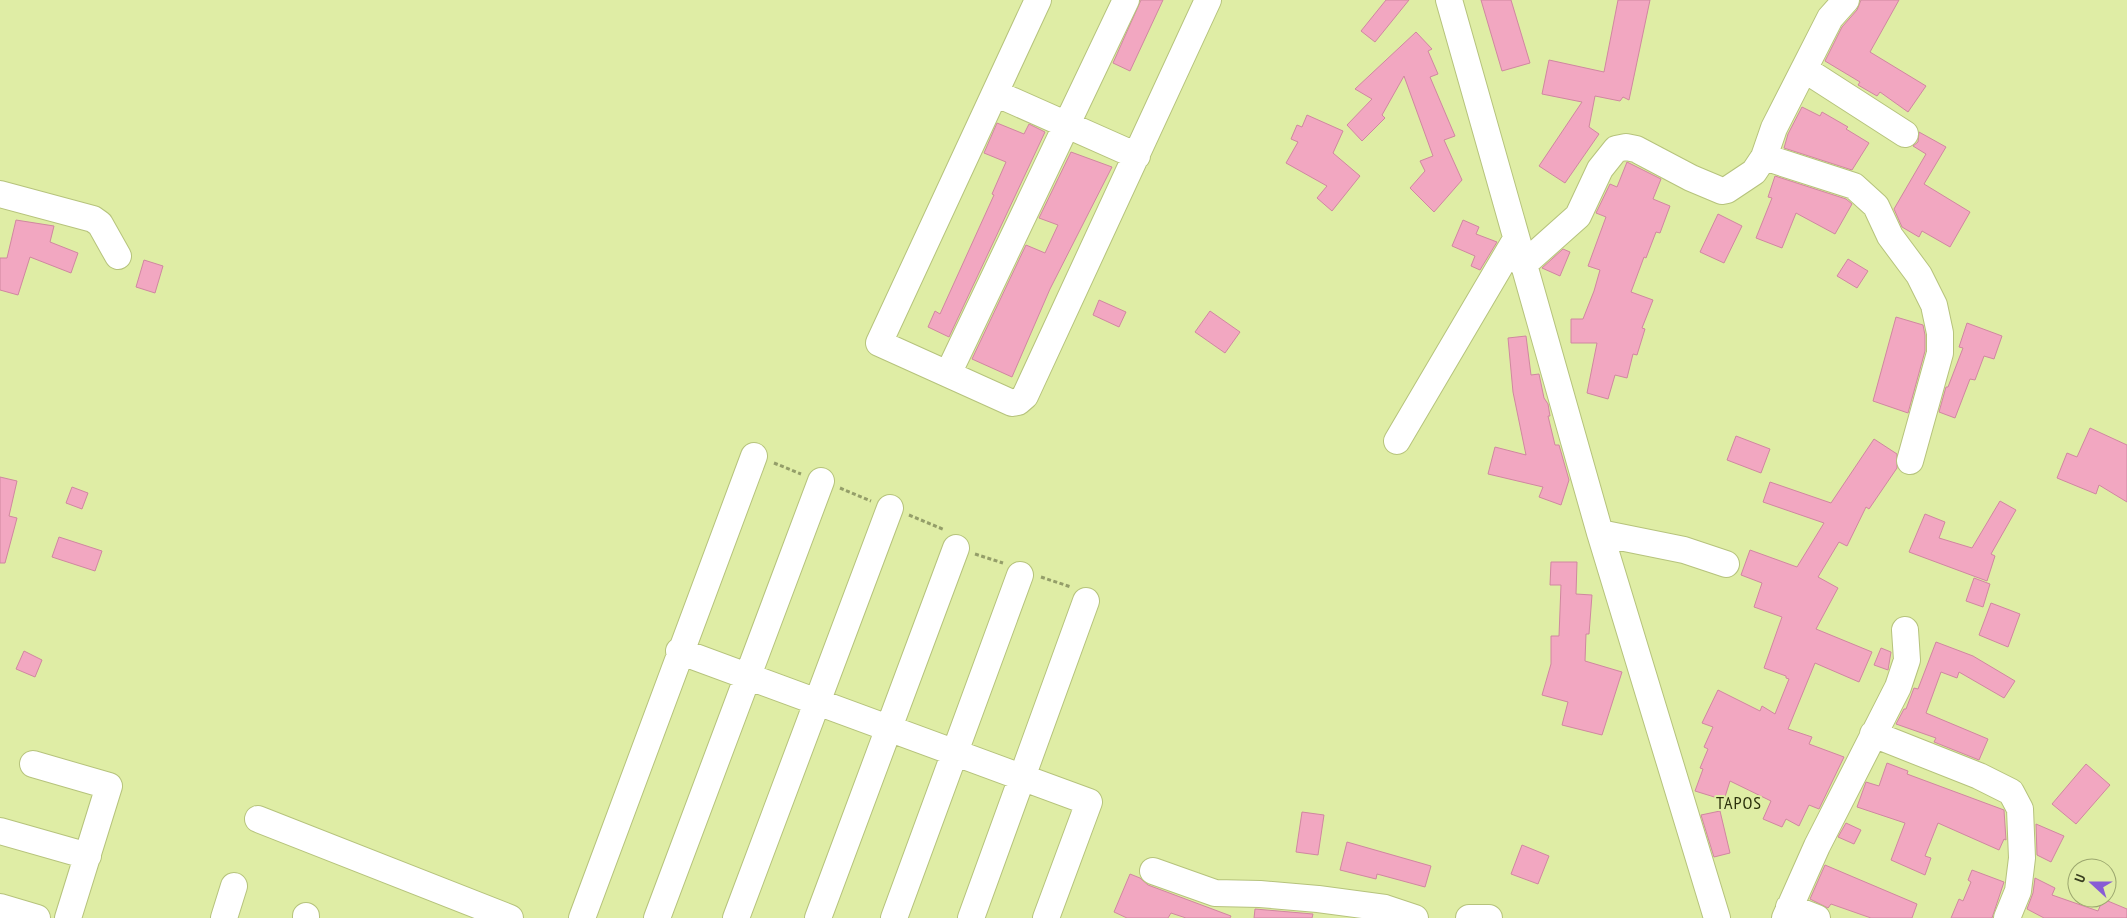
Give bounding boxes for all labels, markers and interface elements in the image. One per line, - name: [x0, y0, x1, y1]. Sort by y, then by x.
- district label: TAPOS: [1716, 791, 1762, 814]
- north arrow: [2067, 858, 2117, 908]
- text: U: [2070, 872, 2090, 885]

